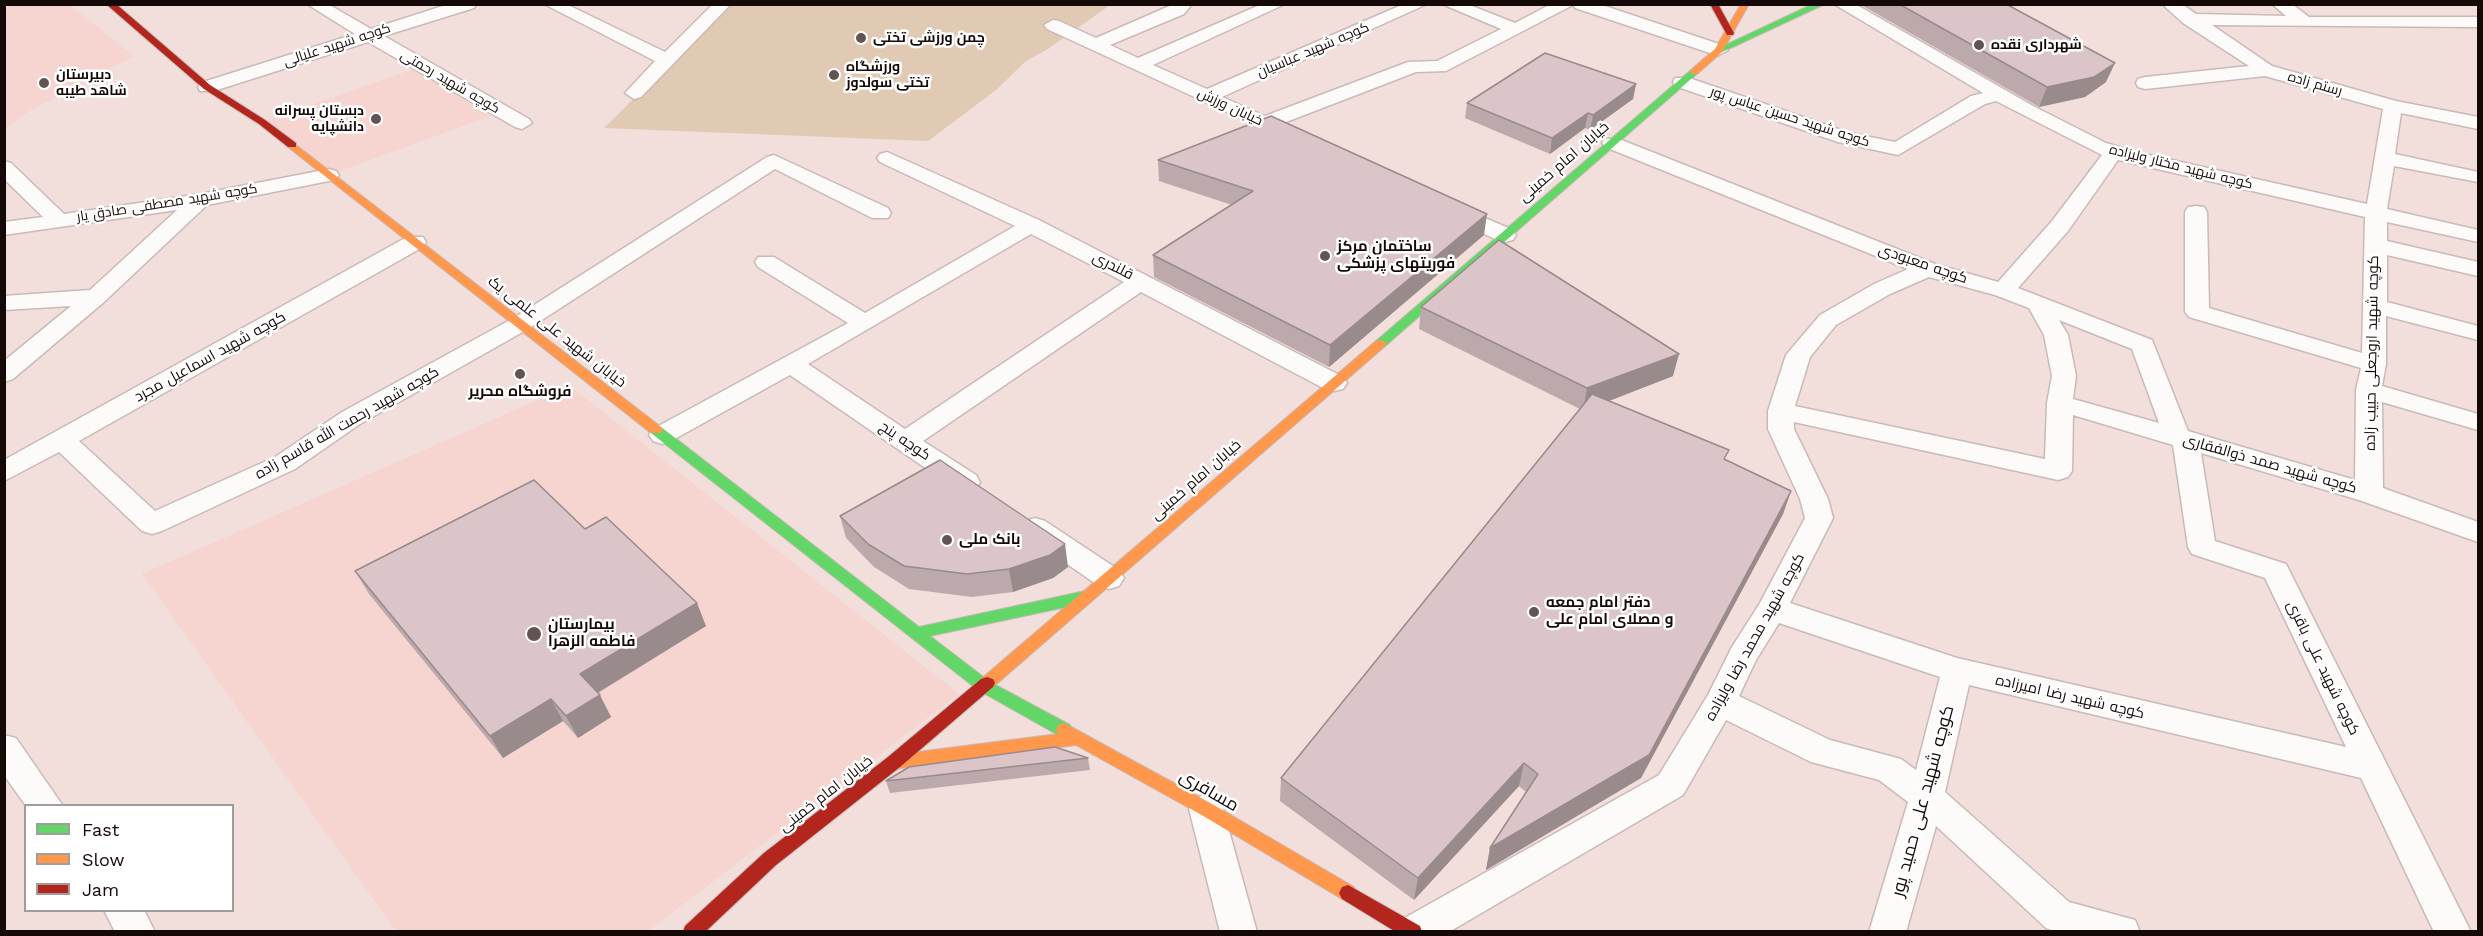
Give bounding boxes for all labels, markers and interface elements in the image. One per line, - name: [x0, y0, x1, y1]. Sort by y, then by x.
- street label: کوچه شهید عباسیان: [1254, 19, 1372, 81]
- street label: کوچه شهید علیالی: [281, 20, 393, 70]
- place label: چمن ورزشی تختی: [873, 30, 985, 46]
- marker: چمن ورزشی تختی: [854, 31, 868, 45]
- place label: شهرداری نقده: [1991, 37, 2082, 53]
- marker: شهرداری نقده: [1972, 38, 1986, 52]
- street label: کوچه شهید رحمتی: [397, 47, 503, 117]
- place label: ورزشگاه تختی سولدوز: [846, 59, 929, 92]
- place label: دبیرستان شاهد طیبه: [56, 67, 127, 100]
- marker: ورزشگاه تختی سولدوز: [827, 68, 841, 82]
- street label: رستم زاده: [2286, 68, 2344, 100]
- marker: دبیرستان شاهد طیبه: [37, 76, 51, 90]
- street label: کوچه شهید حسین عباس پور: [1708, 83, 1872, 151]
- street label: خیابان ورزش: [1195, 85, 1265, 129]
- place label: دبستان پسرانه دانشپایه: [275, 103, 364, 136]
- marker: دبستان پسرانه دانشپایه: [369, 112, 383, 126]
- street label: خیابان امام خمینی: [1515, 118, 1613, 206]
- street label: کوچه شهید مختار ولیزاده: [2108, 141, 2254, 193]
- street label: کوچه شهید مصطفی صادق یار: [75, 180, 259, 226]
- place label: ساختمان مرکز فوریتهای پزشکی: [1337, 238, 1455, 273]
- street label: کوچه معبودی: [1876, 240, 1970, 288]
- street label: قلندری: [1090, 248, 1136, 284]
- marker: ساختمان مرکز فوریتهای پزشکی: [1318, 249, 1332, 263]
- street label: کوچه شهید اروجعلی حبیب زاده: [2361, 255, 2383, 451]
- street label: خیابان شهید علی علمی یک: [484, 272, 630, 392]
- street label: کوچه شهید اسماعیل مجرد: [131, 308, 289, 406]
- street label: کوچه شهید رحمت الله قاسم زاده: [252, 363, 442, 483]
- marker: فروشگاه محریر: [513, 367, 527, 381]
- place label: فروشگاه محریر: [468, 383, 572, 401]
- street label: کوچه پنج: [876, 417, 934, 465]
- street label: کوچه شهید صمد ذوالفقاری: [2181, 431, 2359, 497]
- street label: خیابان امام خمینی: [1147, 436, 1245, 524]
- place label: بانک ملی: [959, 531, 1020, 549]
- marker: بانک ملی: [940, 533, 954, 547]
- street label: کوچه شهید محمد رضا ولیزاده: [1701, 550, 1809, 724]
- place label: دفتر امام جمعه و مصلای امام علی: [1546, 594, 1673, 629]
- street label: کوچه شهید علی باقری: [2283, 598, 2363, 738]
- marker: دفتر امام جمعه و مصلای امام علی: [1527, 605, 1541, 619]
- place label: بیمارستان فاطمه الزهرا: [548, 616, 635, 651]
- marker: بیمارستان فاطمه الزهرا: [525, 625, 543, 643]
- street label: کوچه شهید رضا امیرزاده: [1994, 671, 2146, 723]
- street label: کوچه شهید علی حمید پور: [1887, 703, 1959, 899]
- street label: خیابان امام خمینی: [776, 752, 876, 836]
- street label: مسافری: [1176, 765, 1242, 817]
- legend: [24, 804, 234, 912]
- text: Fast: [82, 819, 119, 840]
- text: Slow: [82, 849, 125, 870]
- text: Jam: [82, 879, 119, 900]

